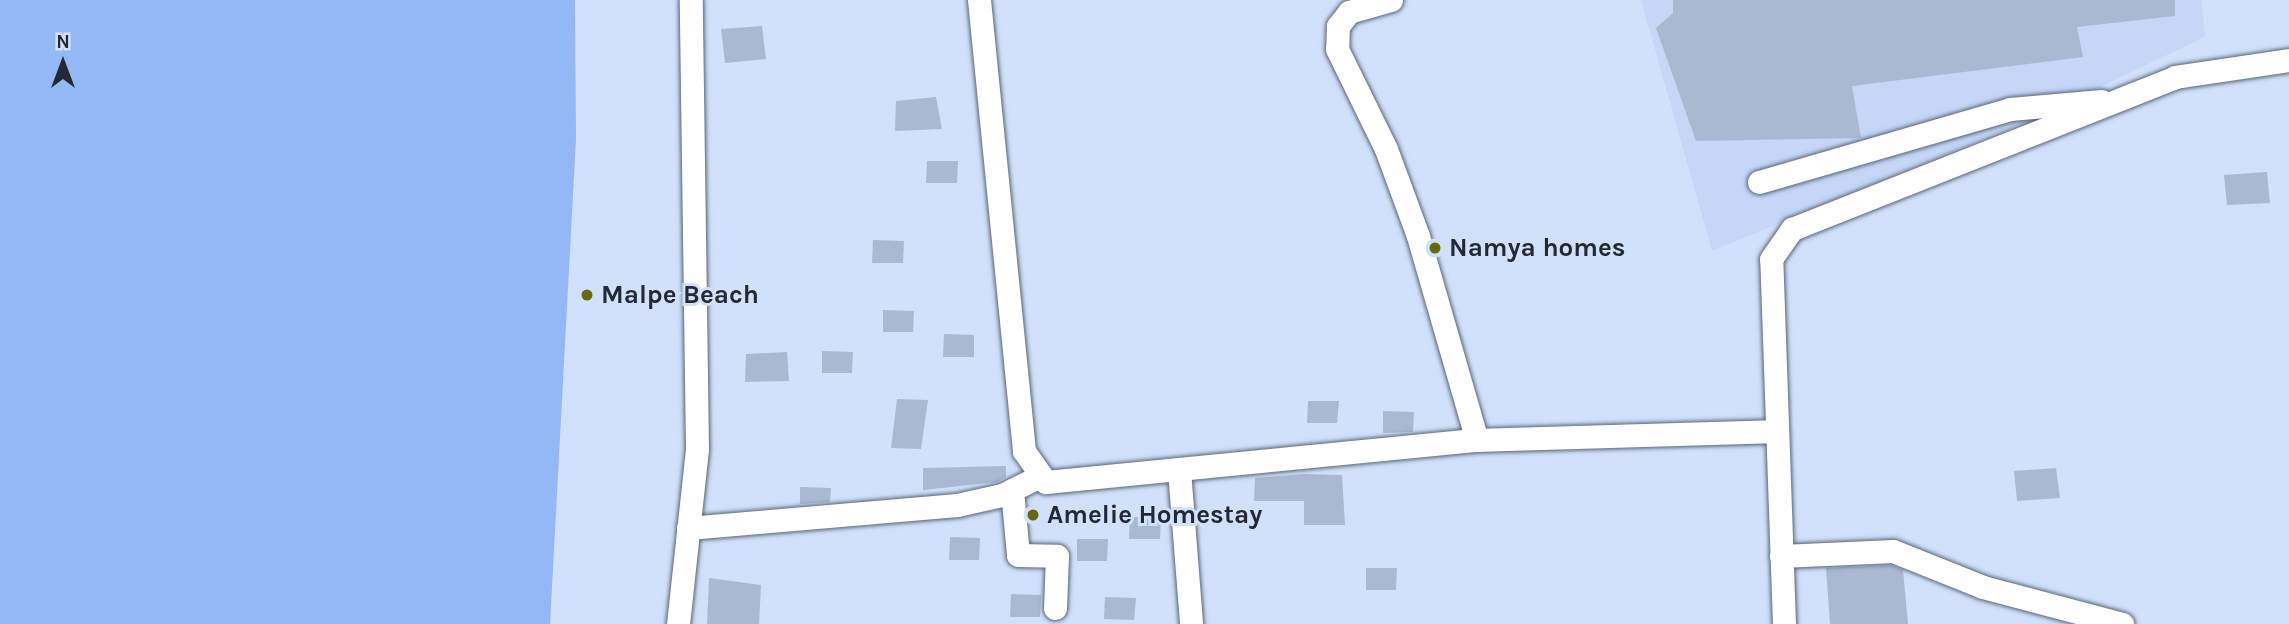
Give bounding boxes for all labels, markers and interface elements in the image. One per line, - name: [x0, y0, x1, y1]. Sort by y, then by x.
- north arrow: [28, 28, 98, 98]
- text: N: [56, 31, 70, 53]
- place label: Namya homes: [1449, 232, 1625, 264]
- marker: Namya homes: [1427, 240, 1443, 256]
- place label: Malpe Beach: [601, 279, 759, 311]
- marker: Malpe Beach: [579, 287, 595, 303]
- place label: Amelie Homestay: [1047, 499, 1262, 531]
- marker: Amelie Homestay: [1025, 507, 1041, 523]

